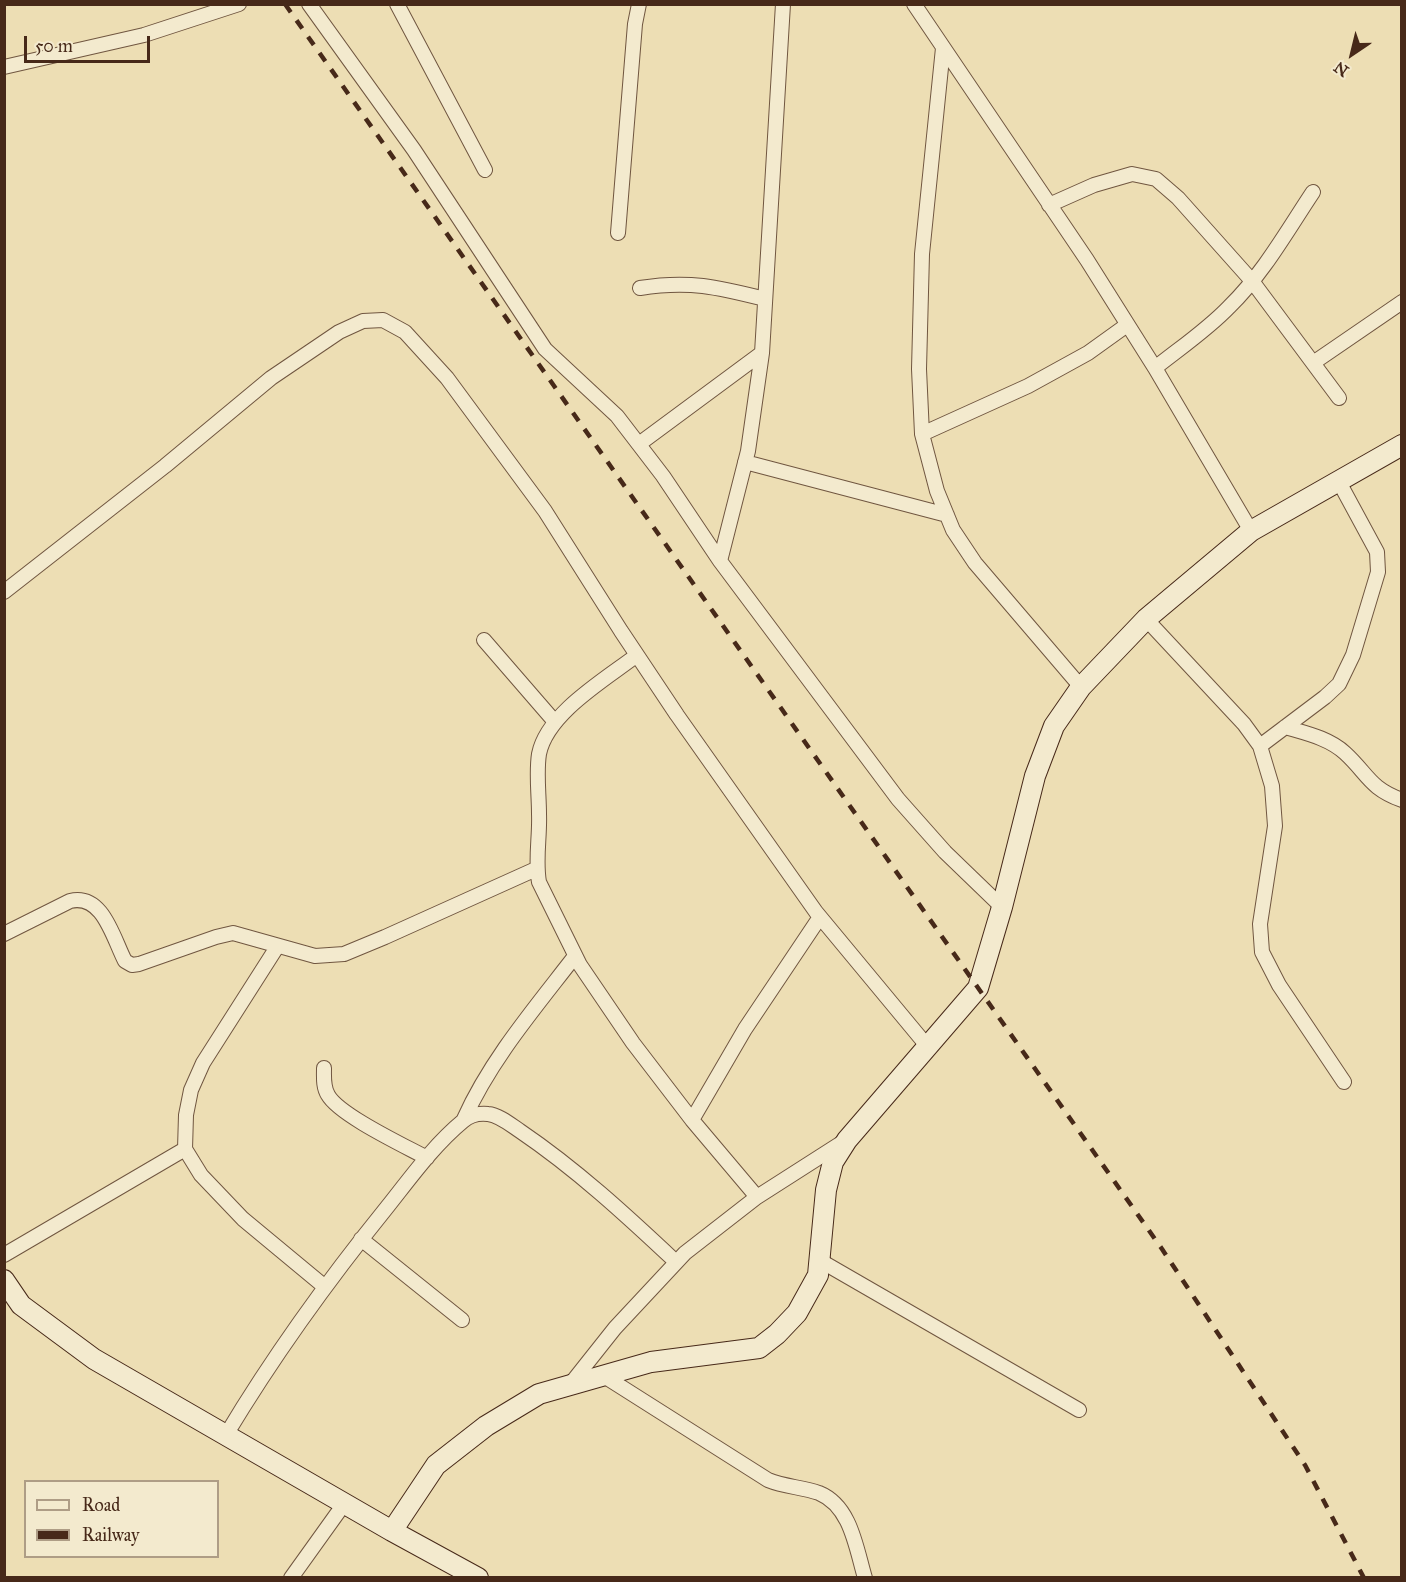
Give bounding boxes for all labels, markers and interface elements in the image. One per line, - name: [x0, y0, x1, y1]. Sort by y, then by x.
- scale bar: [27, 24, 153, 62]
- north arrow: [1322, 24, 1382, 84]
- text: 50 m: [35, 35, 73, 57]
- text: N: [1330, 57, 1352, 81]
- legend: [24, 1480, 219, 1558]
- text: Road: [82, 1494, 120, 1516]
- text: Railway: [82, 1524, 139, 1546]

